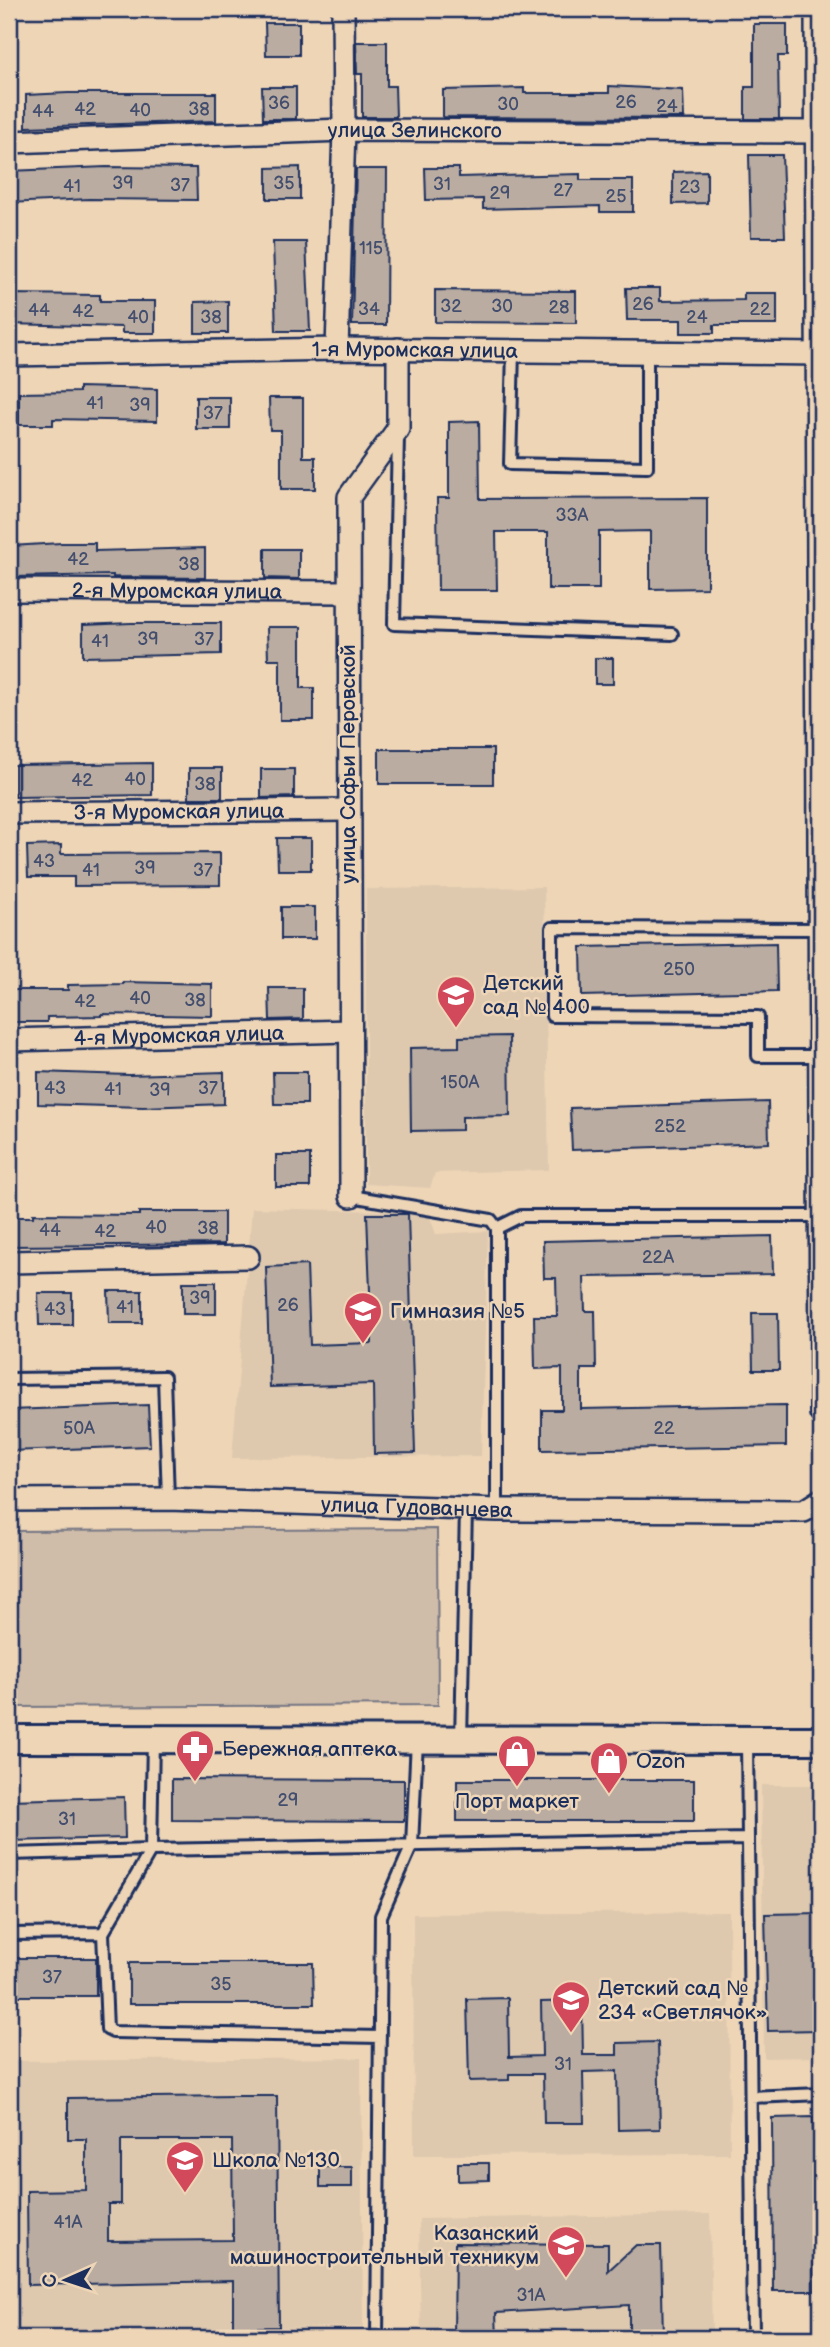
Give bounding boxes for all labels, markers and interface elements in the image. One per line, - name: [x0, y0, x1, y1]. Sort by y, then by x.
- house number: 26: [615, 92, 637, 113]
- house number: 36: [268, 93, 290, 114]
- house number: 30: [497, 94, 519, 115]
- house number: 24: [656, 96, 678, 117]
- house number: 42: [74, 99, 96, 120]
- house number: 38: [188, 99, 210, 120]
- house number: 40: [129, 100, 151, 121]
- house number: 44: [32, 101, 54, 122]
- street label: улица Зелинского: [327, 118, 502, 144]
- house number: 39: [112, 173, 134, 194]
- house number: 35: [273, 173, 295, 194]
- house number: 31: [433, 174, 451, 195]
- house number: 37: [170, 175, 190, 196]
- house number: 41: [63, 176, 81, 197]
- house number: 23: [679, 177, 701, 198]
- house number: 27: [553, 180, 573, 201]
- house number: 29: [489, 183, 511, 204]
- house number: 25: [606, 186, 626, 207]
- house number: 115: [359, 238, 383, 259]
- house number: 26: [632, 294, 654, 315]
- house number: 32: [440, 296, 462, 317]
- house number: 30: [491, 296, 513, 317]
- house number: 28: [548, 297, 570, 318]
- house number: 34: [358, 299, 380, 320]
- house number: 22: [749, 299, 771, 320]
- house number: 44: [28, 300, 50, 321]
- house number: 42: [72, 301, 94, 322]
- house number: 40: [127, 307, 149, 328]
- house number: 38: [200, 307, 222, 328]
- house number: 24: [686, 307, 708, 328]
- street label: 1-я Муромская улица: [312, 337, 519, 364]
- house number: 41: [86, 393, 104, 414]
- house number: 39: [129, 395, 151, 416]
- house number: 37: [203, 403, 223, 424]
- house number: 33А: [555, 505, 589, 526]
- house number: 42: [67, 549, 89, 570]
- house number: 38: [178, 554, 200, 575]
- street label: 2-я Муромская улица: [72, 578, 283, 605]
- house number: 39: [137, 629, 159, 650]
- house number: 37: [194, 629, 214, 650]
- house number: 41: [91, 631, 109, 652]
- street label: улица Софьи Перовской: [336, 644, 361, 884]
- house number: 40: [124, 769, 146, 790]
- house number: 42: [71, 770, 93, 791]
- house number: 38: [194, 774, 216, 795]
- street label: 3-я Муромская улица: [73, 799, 285, 825]
- house number: 43: [33, 851, 55, 872]
- house number: 39: [134, 858, 156, 879]
- house number: 41: [82, 860, 100, 881]
- house number: 37: [193, 860, 213, 881]
- house number: 250: [663, 959, 695, 980]
- place label: Детский сад № 400: [483, 971, 590, 1020]
- school or university icon: Детский сад № 400: [435, 974, 477, 1029]
- house number: 40: [129, 988, 151, 1009]
- house number: 38: [184, 990, 206, 1011]
- house number: 42: [74, 991, 96, 1012]
- street label: 4-я Муромская улица: [73, 1021, 285, 1051]
- house number: 150А: [441, 1072, 479, 1093]
- house number: 43: [44, 1078, 66, 1099]
- house number: 37: [198, 1078, 218, 1099]
- house number: 41: [104, 1079, 122, 1100]
- house number: 39: [149, 1080, 171, 1101]
- house number: 252: [654, 1116, 686, 1137]
- house number: 40: [145, 1217, 167, 1238]
- house number: 38: [197, 1218, 219, 1239]
- house number: 44: [39, 1220, 61, 1241]
- house number: 42: [94, 1221, 116, 1242]
- house number: 22А: [642, 1247, 674, 1268]
- house number: 39: [189, 1288, 211, 1309]
- school or university icon: Гимназия №5: [342, 1290, 384, 1345]
- house number: 26: [277, 1295, 299, 1316]
- house number: 41: [116, 1297, 134, 1318]
- house number: 43: [44, 1299, 66, 1320]
- place label: Гимназия №5: [390, 1299, 525, 1324]
- house number: 50А: [63, 1418, 95, 1439]
- house number: 22: [653, 1418, 675, 1439]
- street label: улица Гудованцева: [321, 1492, 513, 1523]
- pharmacy icon: Бережная аптека: [174, 1728, 216, 1783]
- shop icon: Порт маркет: [496, 1733, 538, 1788]
- place label: Бережная аптека: [222, 1737, 398, 1762]
- shop icon: Ozon: [588, 1740, 630, 1795]
- place label: Ozon: [636, 1749, 685, 1774]
- place label: Порт маркет: [455, 1789, 579, 1814]
- house number: 29: [277, 1790, 299, 1811]
- house number: 31: [58, 1809, 76, 1830]
- house number: 37: [42, 1967, 62, 1988]
- house number: 35: [210, 1974, 232, 1995]
- place label: Детский сад № 234 «Светлячок»: [598, 1976, 767, 2025]
- school or university icon: Детский сад № 234 «Светлячок»: [550, 1979, 592, 2034]
- house number: 31: [554, 2054, 572, 2075]
- school or university icon: Школа №130: [164, 2139, 206, 2194]
- place label: Школа №130: [212, 2148, 340, 2173]
- house number: 41А: [54, 2212, 83, 2233]
- place label: Казанский машиностроительный техникум: [230, 2221, 539, 2270]
- school or university icon: Казанский машиностроительный техникум: [545, 2224, 587, 2279]
- north arrow: [32, 2246, 102, 2316]
- text: С: [39, 2274, 62, 2288]
- house number: 31А: [517, 2285, 546, 2306]

